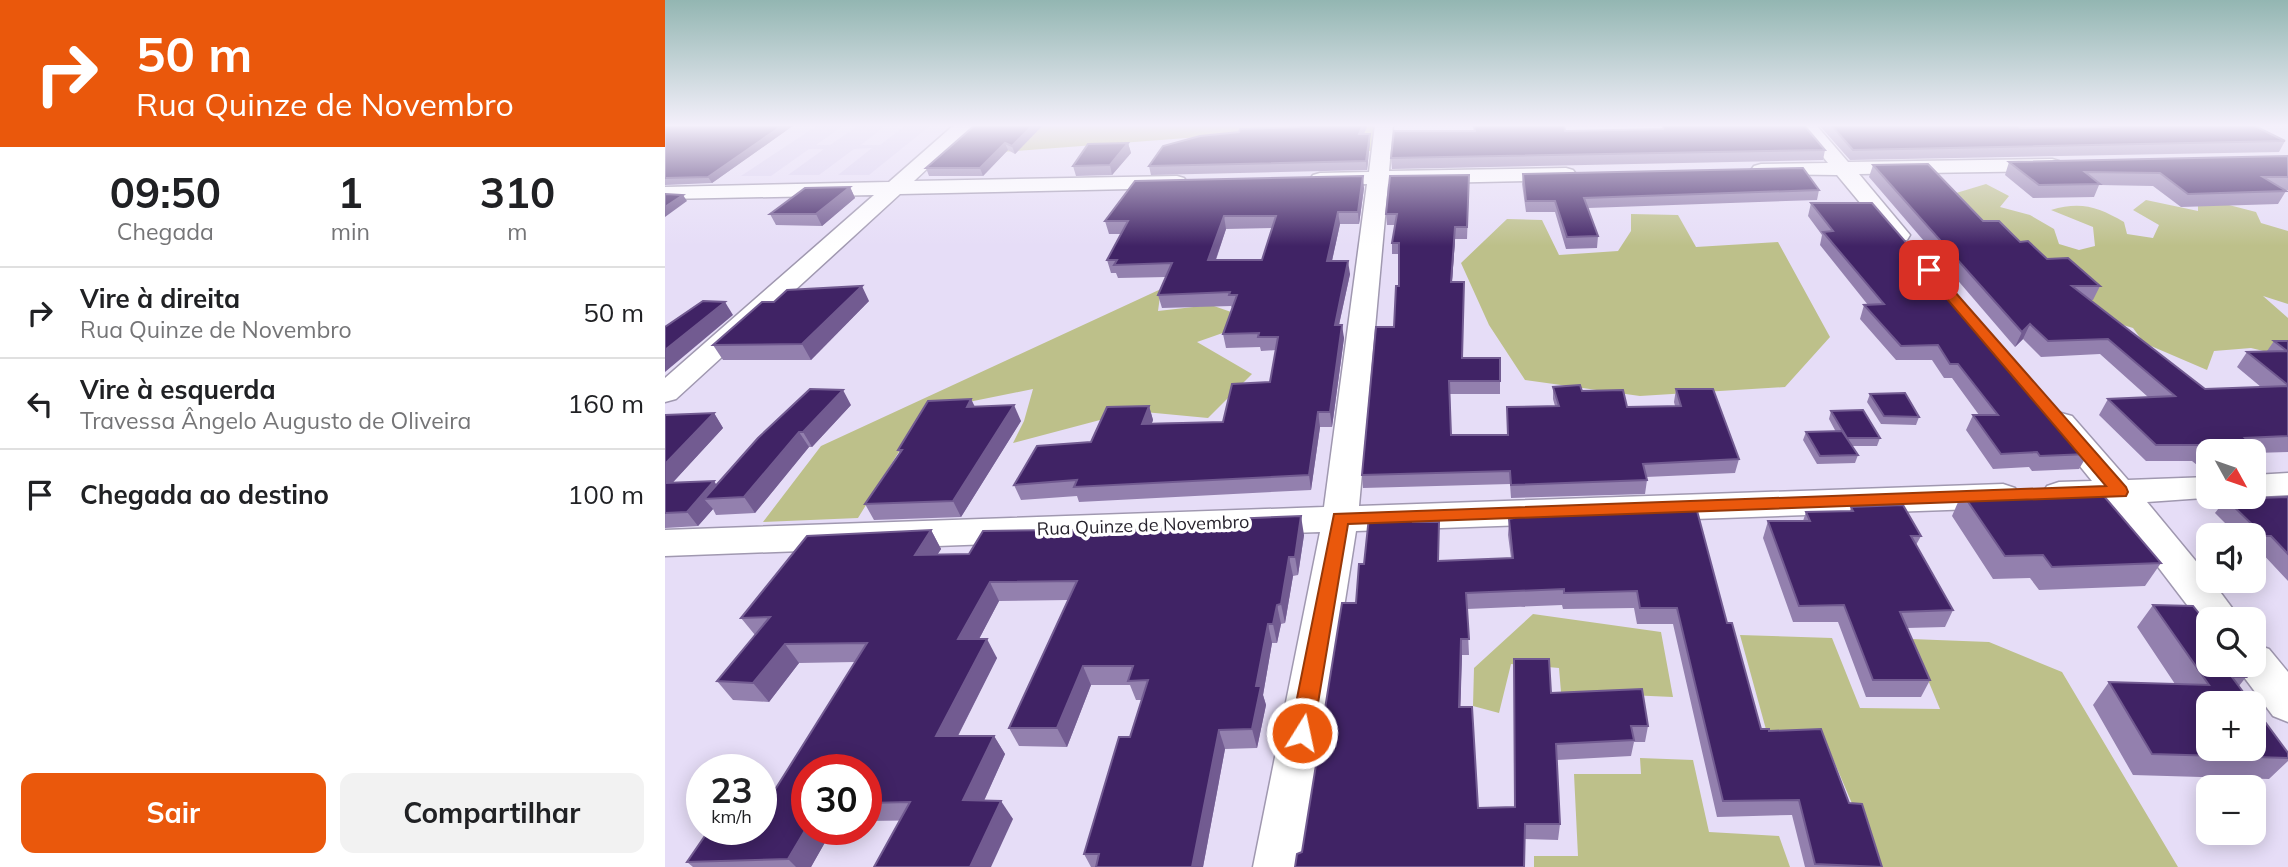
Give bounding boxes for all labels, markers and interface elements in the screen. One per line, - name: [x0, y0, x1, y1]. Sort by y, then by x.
- text: 50 m: [136, 23, 252, 84]
- icon: right: [21, 28, 112, 119]
- text: Rua Quinze de Novembro: [136, 84, 514, 124]
- text: 09:50: [110, 166, 221, 219]
- text: 1: [338, 166, 363, 219]
- text: 310: [480, 166, 555, 219]
- text: Chegada: [117, 217, 214, 246]
- text: min: [331, 217, 370, 246]
- text: m: [507, 217, 528, 246]
- pin: [1899, 240, 1959, 300]
- icon: arrive: [1910, 251, 1948, 289]
- text: Vire à direita: [80, 282, 240, 315]
- icon: right: [21, 294, 59, 332]
- text: 50 m: [583, 296, 644, 329]
- text: Rua Quinze de Novembro: [80, 315, 352, 344]
- text: Vire à esquerda: [80, 373, 276, 406]
- icon: left: [21, 385, 59, 423]
- text: 160 m: [568, 387, 644, 420]
- text: Travessa Ângelo Augusto de Oliveira: [80, 406, 471, 435]
- north arrow: [2196, 439, 2266, 509]
- map controls: [2196, 439, 2266, 845]
- icon: arrive: [21, 476, 59, 514]
- text: Chegada ao destino: [80, 478, 329, 511]
- text: 100 m: [568, 478, 644, 511]
- street label: Rua Quinze de Novembro: [1036, 510, 1250, 540]
- button: sound: [2196, 523, 2266, 593]
- button: search: [2196, 607, 2266, 677]
- button: +: [2196, 691, 2266, 761]
- position arrow: [1265, 696, 1339, 770]
- speed limit sign: 30: [791, 754, 882, 845]
- text: 23: [710, 768, 753, 812]
- button: Sair: [21, 773, 326, 853]
- button: Compartilhar: [340, 773, 644, 853]
- button: −: [2196, 775, 2266, 845]
- text: km/h: [711, 805, 752, 828]

